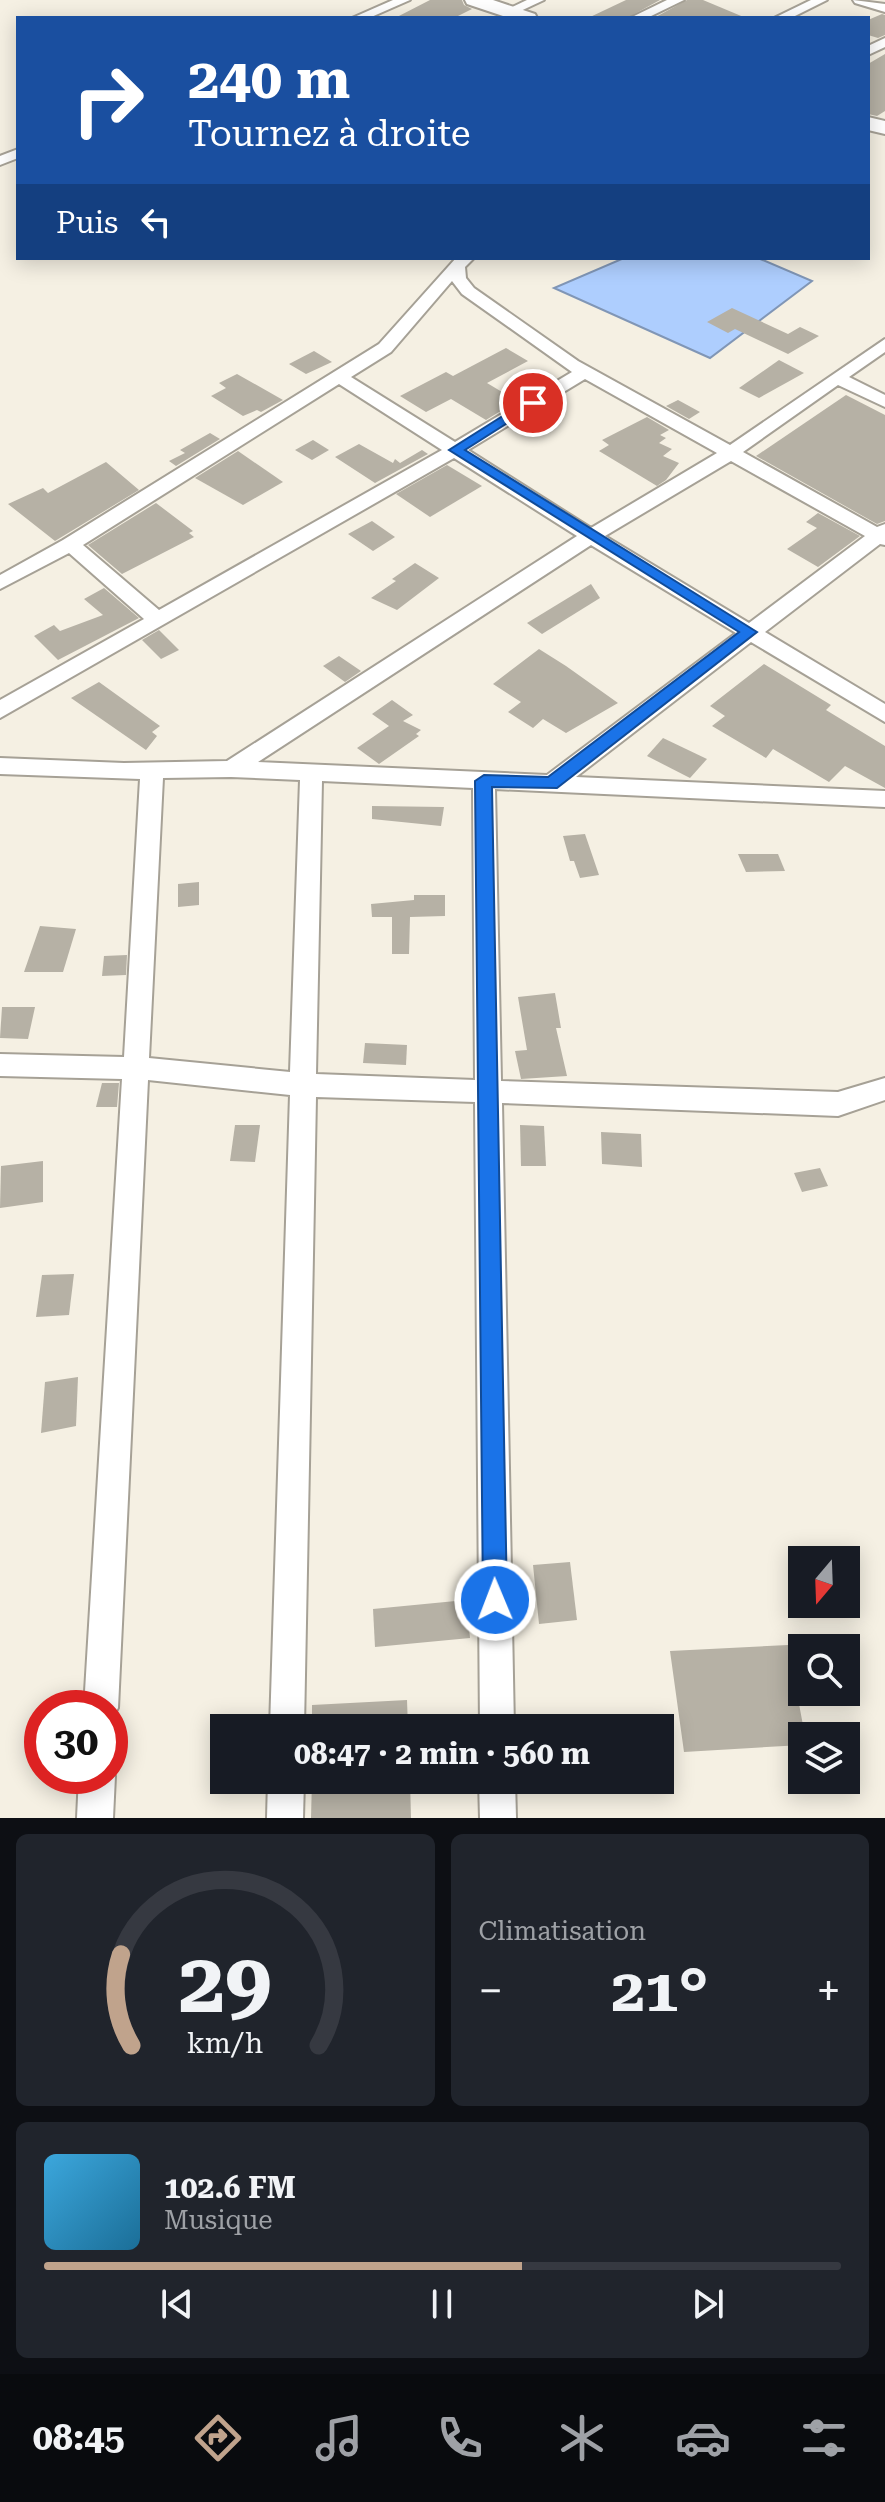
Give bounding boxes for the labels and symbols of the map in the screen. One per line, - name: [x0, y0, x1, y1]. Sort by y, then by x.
- pin: [499, 369, 567, 437]
- north arrow: [788, 1546, 860, 1618]
- position arrow: [453, 1558, 537, 1642]
- speed limit sign: 30: [24, 1690, 128, 1794]

